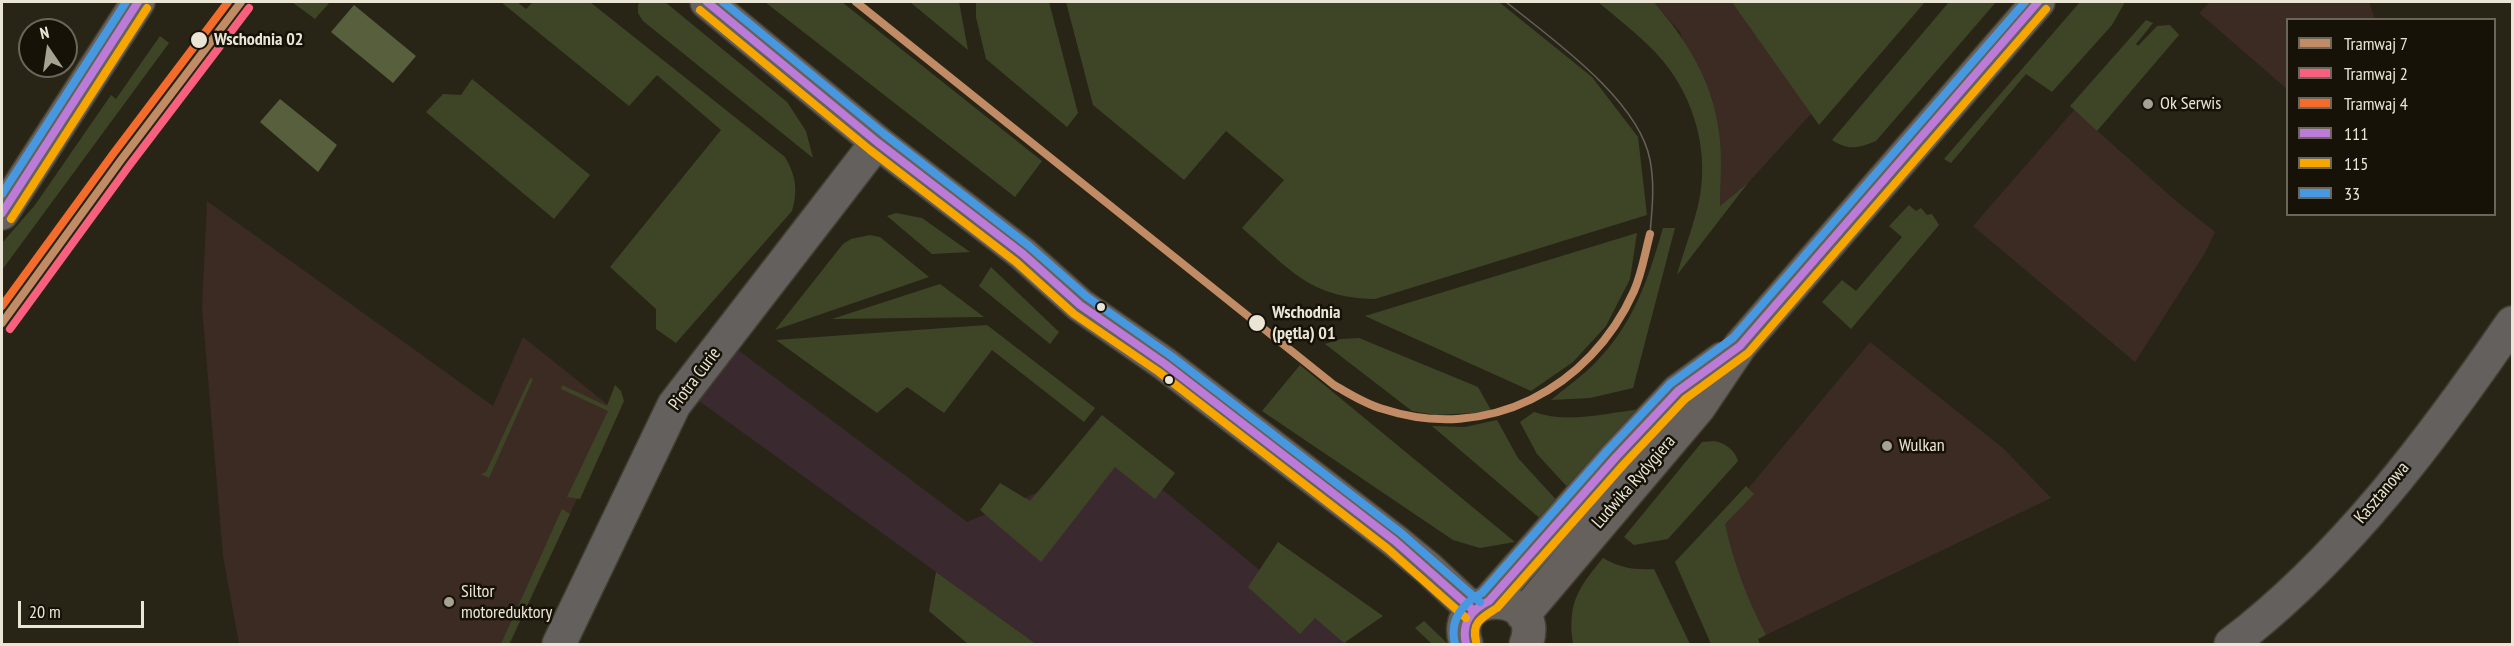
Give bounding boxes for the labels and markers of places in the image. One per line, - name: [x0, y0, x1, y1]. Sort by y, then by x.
- place label: Wschodnia 02: [214, 29, 303, 51]
- marker: Wschodnia 02: [189, 30, 209, 50]
- place label: Ok Serwis: [2160, 93, 2221, 115]
- marker: Ok Serwis: [2141, 97, 2155, 111]
- unlabelled marker: [1095, 301, 1107, 313]
- place label: Wschodnia (pętla) 01: [1272, 302, 1340, 344]
- marker: Wschodnia (pętla) 01: [1247, 313, 1267, 333]
- unlabelled marker: [1163, 374, 1175, 386]
- place label: Wulkan: [1899, 435, 1945, 457]
- marker: Wulkan: [1880, 439, 1894, 453]
- place label: Siltor motoreduktory: [461, 581, 552, 624]
- marker: Siltor motoreduktory: [442, 595, 456, 609]

